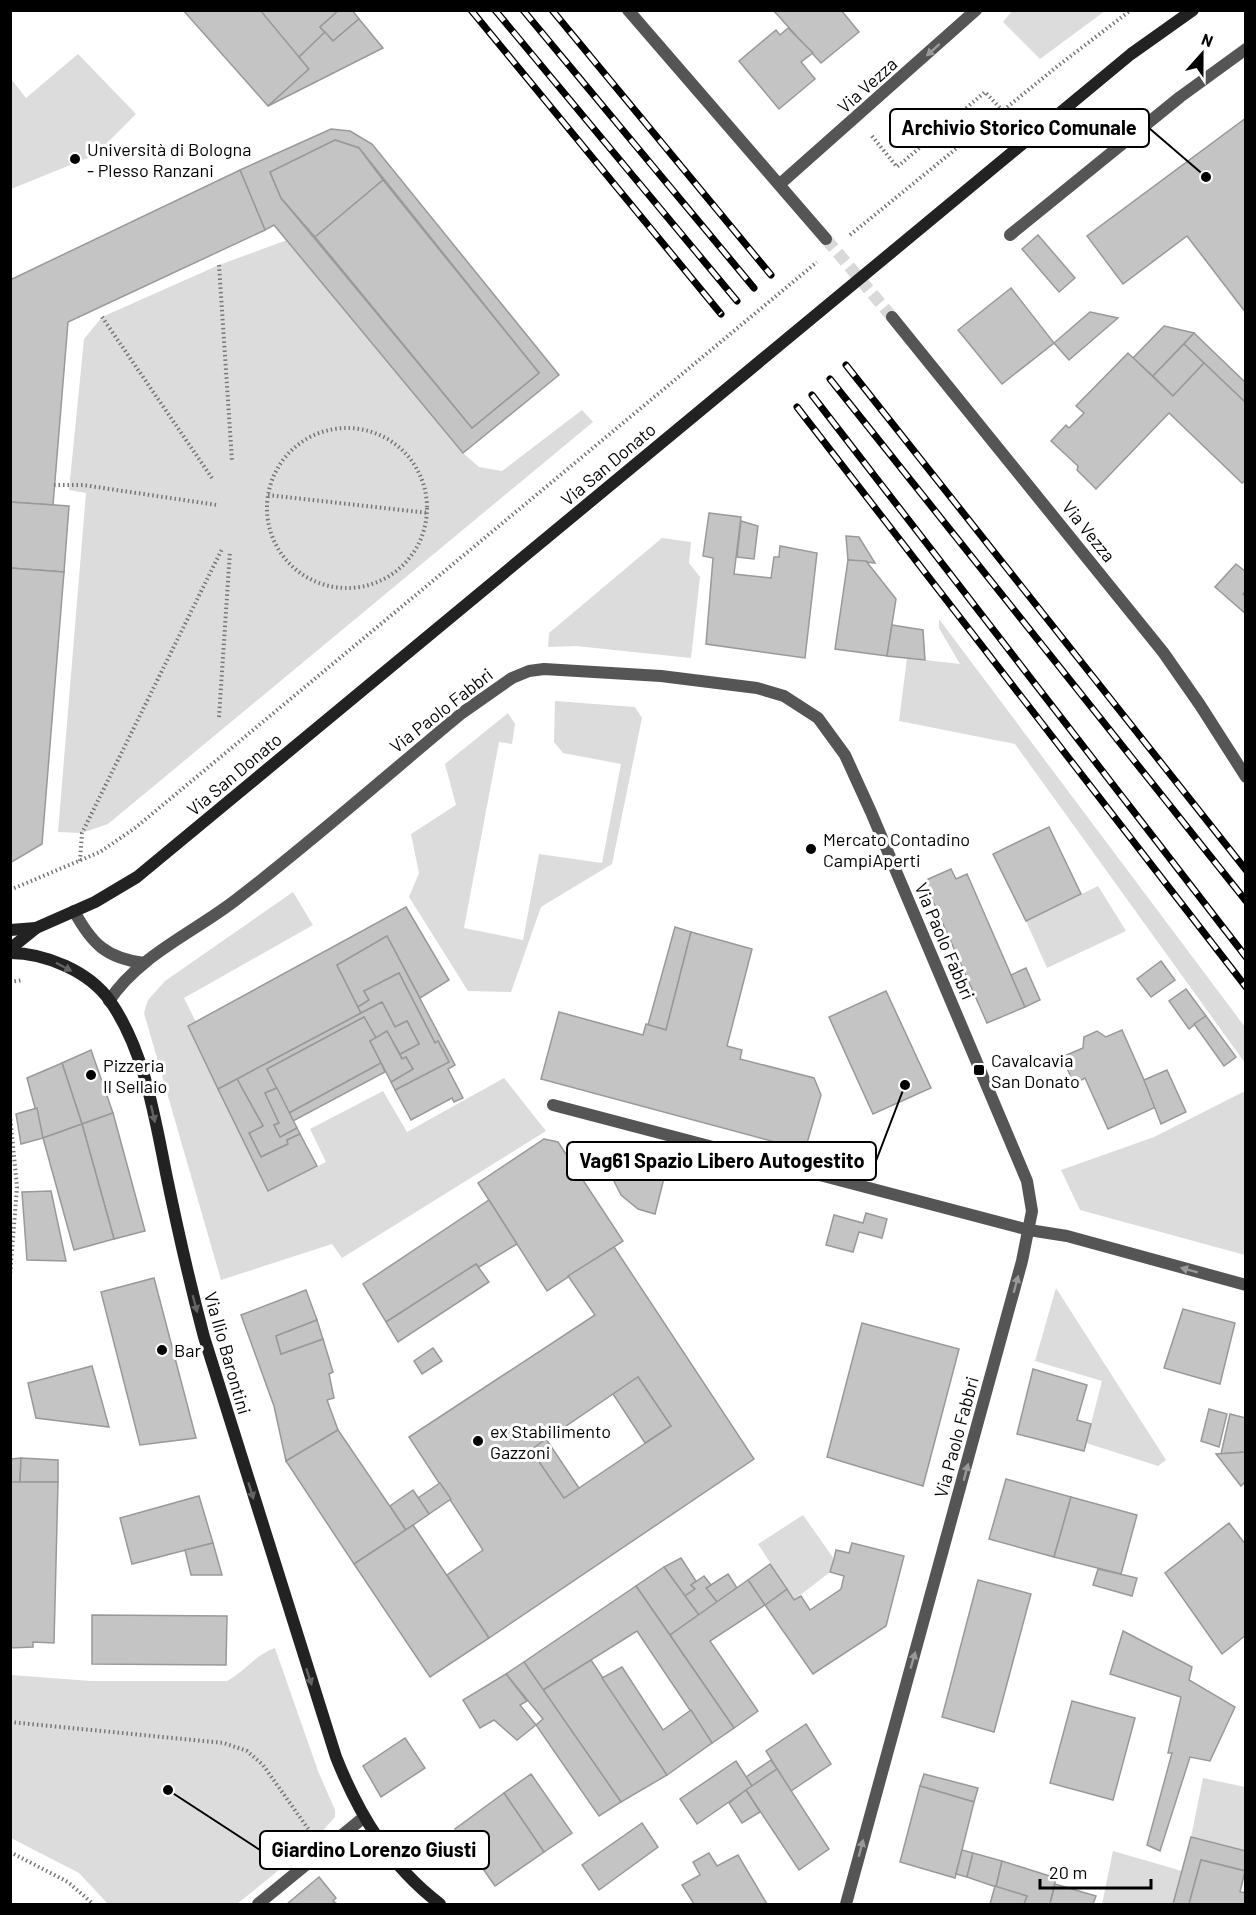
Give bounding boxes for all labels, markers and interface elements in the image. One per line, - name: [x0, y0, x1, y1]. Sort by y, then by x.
- north arrow: [1172, 24, 1232, 84]
- text: N: [1199, 29, 1216, 50]
- one-way arrow: [925, 43, 940, 57]
- street label: Via Vezza: [833, 53, 901, 117]
- callout: Archivio Storico Comunale: [890, 109, 1149, 147]
- text: Archivio Storico Comunale: [901, 115, 1137, 139]
- place label: Università di Bologna - Plesso Ranzani: [87, 138, 251, 181]
- marker: Università di Bologna - Plesso Ranzani: [68, 152, 82, 166]
- street label: Via San Donato: [556, 418, 660, 510]
- street label: Via Vezza: [1058, 496, 1120, 566]
- street label: Via Paolo Fabbri: [385, 663, 497, 757]
- street label: Via San Donato: [182, 728, 286, 820]
- place label: Mercato Contadino CampiAperti: [823, 828, 970, 871]
- marker: Mercato Contadino CampiAperti: [804, 842, 818, 856]
- street label: Via Paolo Fabbri: [910, 879, 980, 1003]
- one-way arrow: [56, 962, 73, 972]
- place label: Cavalcavia San Donato: [991, 1049, 1080, 1092]
- place label: Pizzeria Il Sellaio: [103, 1054, 167, 1097]
- marker: Cavalcavia San Donato: [972, 1063, 986, 1077]
- marker: Pizzeria Il Sellaio: [84, 1068, 98, 1082]
- one-way arrow: [149, 1105, 158, 1124]
- callout: Vag61 Spazio Libero Autogestito: [567, 1142, 876, 1180]
- text: Vag61 Spazio Libero Autogestito: [579, 1148, 865, 1172]
- one-way arrow: [1180, 1264, 1198, 1274]
- one-way arrow: [1012, 1275, 1021, 1293]
- street label: Via Ilio Barontini: [200, 1289, 256, 1417]
- one-way arrow: [191, 1295, 200, 1313]
- place label: Bar: [174, 1339, 201, 1361]
- marker: Bar: [155, 1343, 169, 1357]
- street label: Via Paolo Fabbri: [929, 1374, 983, 1500]
- place label: ex Stabilimento Gazzoni: [490, 1420, 611, 1463]
- marker: ex Stabilimento Gazzoni: [471, 1434, 485, 1448]
- one-way arrow: [961, 1463, 971, 1481]
- one-way arrow: [247, 1482, 256, 1500]
- one-way arrow: [909, 1651, 918, 1669]
- one-way arrow: [305, 1668, 314, 1686]
- callout: Giardino Lorenzo Giusti: [260, 1831, 489, 1869]
- text: Giardino Lorenzo Giusti: [272, 1837, 476, 1861]
- one-way arrow: [857, 1839, 867, 1857]
- scale bar: [1040, 1852, 1151, 1890]
- text: 20 m: [1049, 1861, 1087, 1883]

